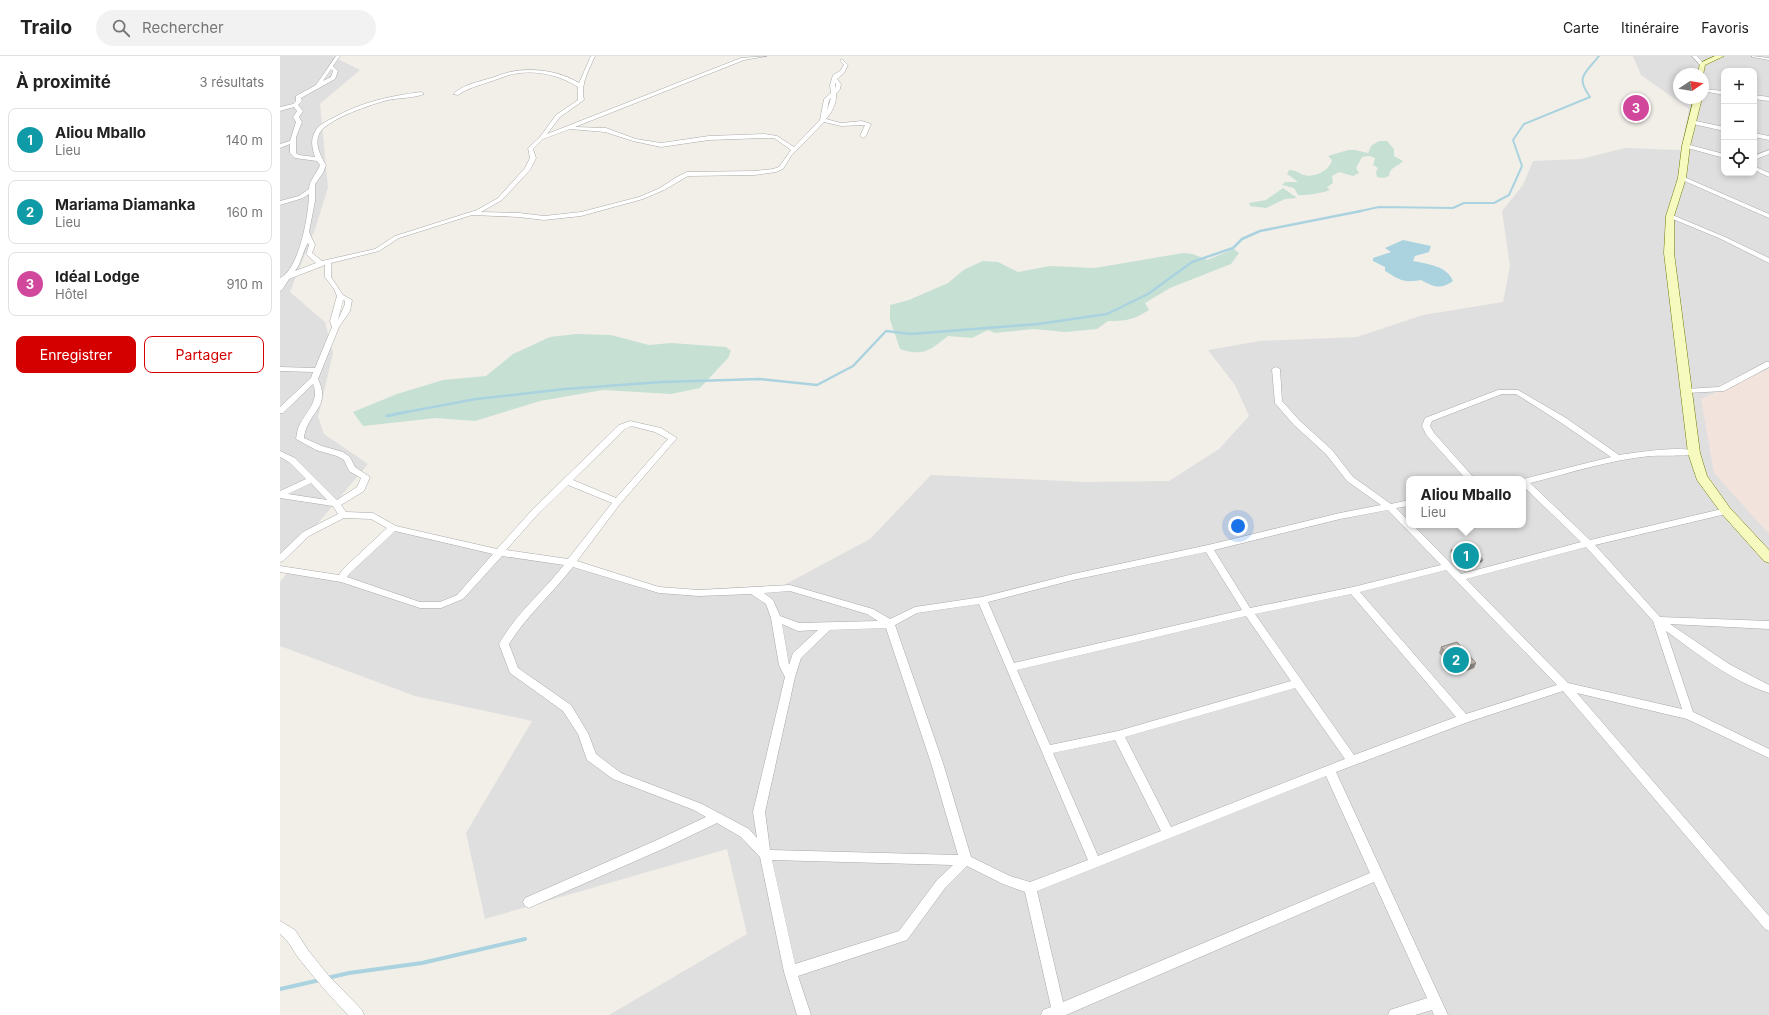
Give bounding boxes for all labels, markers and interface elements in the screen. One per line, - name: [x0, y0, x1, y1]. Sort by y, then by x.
- search box: [96, 10, 376, 46]
- text: Trailo: [20, 16, 72, 39]
- icon: search: [110, 17, 132, 39]
- text: Rechercher: [142, 18, 224, 37]
- text: Carte: [1563, 19, 1599, 36]
- text: Itinéraire: [1621, 19, 1679, 36]
- text: Favoris: [1701, 19, 1749, 36]
- north arrow: [1673, 68, 1709, 104]
- map controls: [1721, 68, 1757, 176]
- button: +: [1721, 68, 1757, 104]
- text: À proximité: [16, 72, 111, 92]
- text: 3 résultats: [200, 74, 264, 90]
- pin: 3: [1623, 93, 1649, 123]
- button: −: [1721, 104, 1757, 140]
- text: Aliou Mballo: [55, 123, 146, 142]
- text: 1: [27, 132, 33, 148]
- text: 140 m: [226, 132, 263, 148]
- button: locate: [1721, 140, 1757, 176]
- text: Lieu: [55, 142, 81, 158]
- text: Mariama Diamanka: [55, 195, 195, 214]
- text: 2: [26, 204, 34, 220]
- text: 160 m: [226, 204, 263, 220]
- text: Lieu: [55, 214, 81, 230]
- text: Idéal Lodge: [55, 267, 140, 286]
- text: 3: [26, 276, 34, 292]
- text: 910 m: [226, 276, 263, 292]
- text: Hôtel: [55, 286, 87, 302]
- button: Enregistrer: [16, 336, 136, 373]
- button: Partager: [144, 336, 264, 373]
- popup: [1406, 476, 1526, 528]
- text: Aliou Mballo: [1420, 485, 1512, 504]
- text: Lieu: [1420, 504, 1446, 520]
- your location: [1228, 516, 1248, 536]
- pin: 1: [1453, 541, 1479, 571]
- pin: 2: [1443, 645, 1469, 675]

